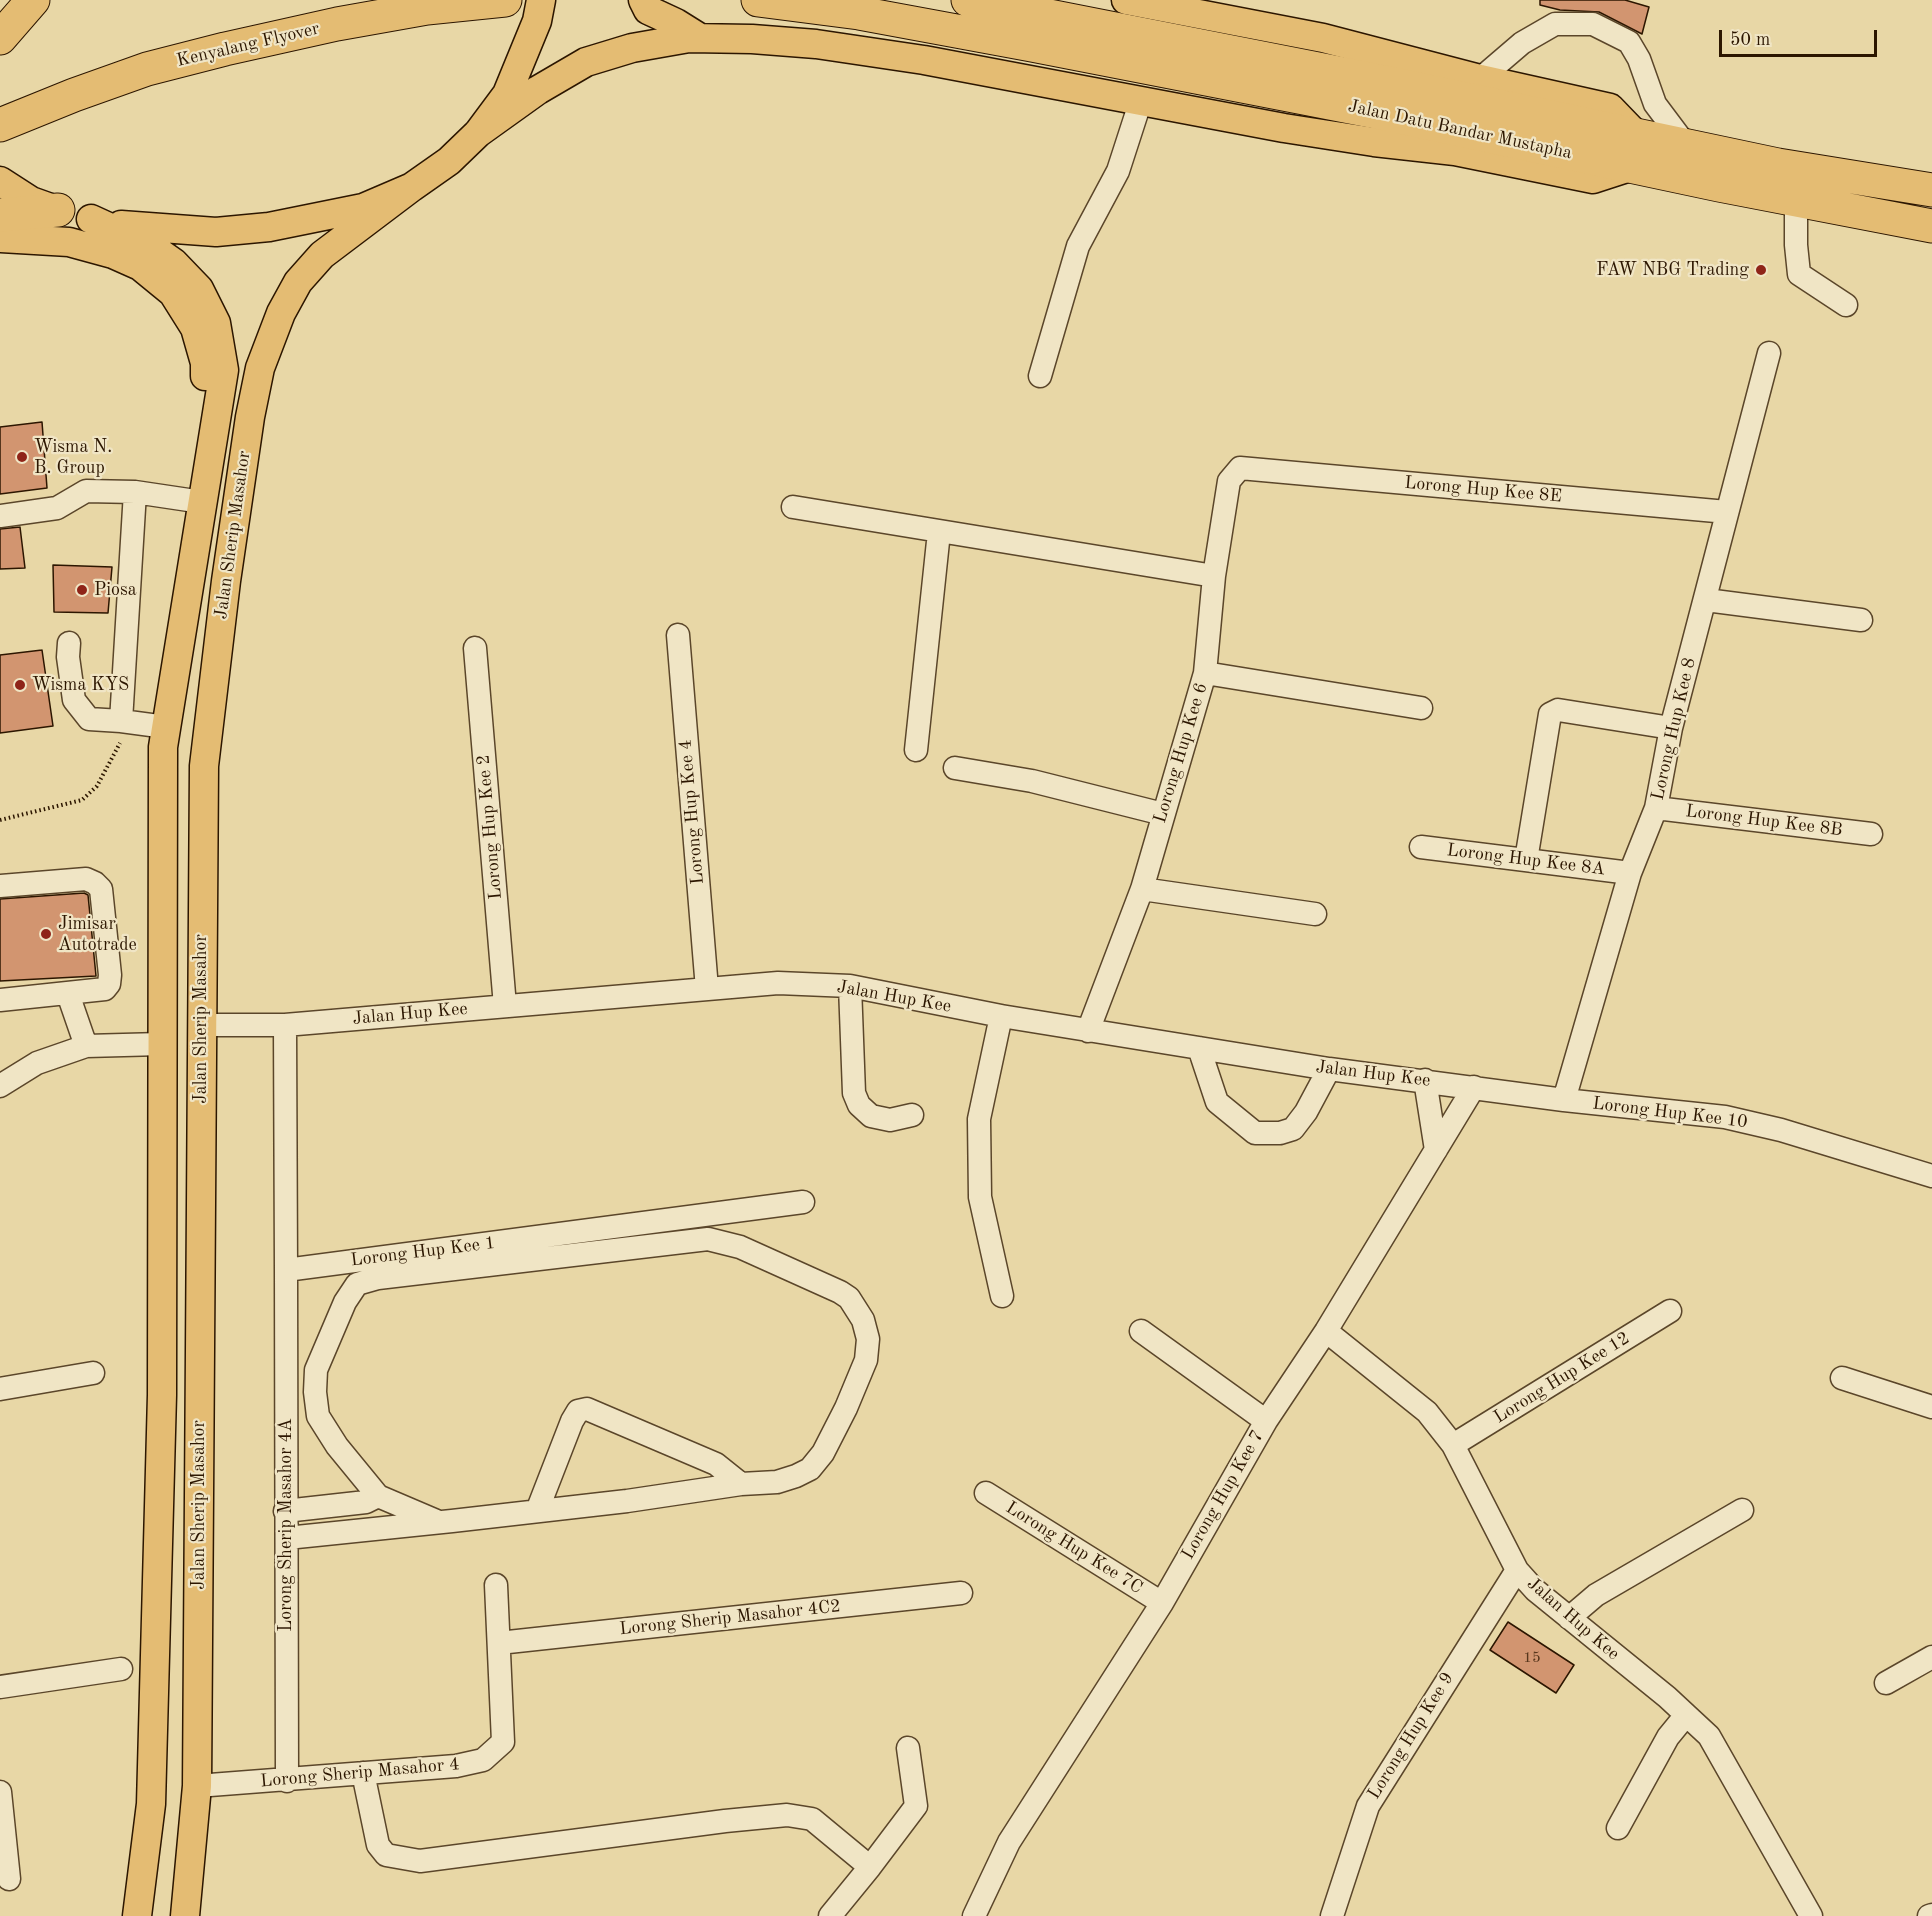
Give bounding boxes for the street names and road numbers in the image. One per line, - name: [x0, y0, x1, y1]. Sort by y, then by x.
- street label: Kenyalang Flyover: [174, 18, 322, 72]
- street label: Jalan Datu Bandar Mustapha: [1346, 96, 1574, 164]
- street label: Jalan Sherip Masahor: [210, 449, 256, 621]
- street label: Lorong Hup Kee 8E: [1403, 472, 1563, 508]
- street label: Lorong Hup Kee 8: [1647, 656, 1701, 802]
- street label: Lorong Hup Kee 6: [1149, 680, 1213, 826]
- street label: Lorong Hup Kee 4: [675, 739, 709, 885]
- street label: Lorong Hup Kee 2: [473, 754, 507, 900]
- street label: Lorong Hup Kee 8B: [1684, 801, 1844, 841]
- street label: Lorong Hup Kee 8A: [1446, 840, 1606, 880]
- street label: Jalan Sherip Masahor: [190, 934, 212, 1104]
- street label: Jalan Hup Kee: [835, 976, 953, 1018]
- street label: Jalan Hup Kee: [352, 998, 468, 1030]
- street label: Jalan Hup Kee: [1314, 1056, 1432, 1092]
- street label: Lorong Hup Kee 10: [1591, 1093, 1749, 1133]
- street label: Lorong Hup Kee 1: [349, 1232, 497, 1272]
- street label: Lorong Hup Kee 12: [1490, 1328, 1634, 1428]
- street label: Lorong Sherip Masahor 4A: [275, 1418, 297, 1632]
- street label: Jalan Sherip Masahor: [188, 1420, 210, 1590]
- street label: Lorong Hup Kee 7: [1177, 1427, 1269, 1563]
- street label: Lorong Hup Kee 7C: [1001, 1497, 1147, 1599]
- street label: Jalan Hup Kee: [1522, 1573, 1624, 1665]
- street label: Lorong Sherip Masahor 4C2: [618, 1596, 842, 1640]
- street label: Lorong Hup Kee 9: [1363, 1669, 1459, 1803]
- street label: Lorong Sherip Masahor 4: [260, 1754, 460, 1792]

